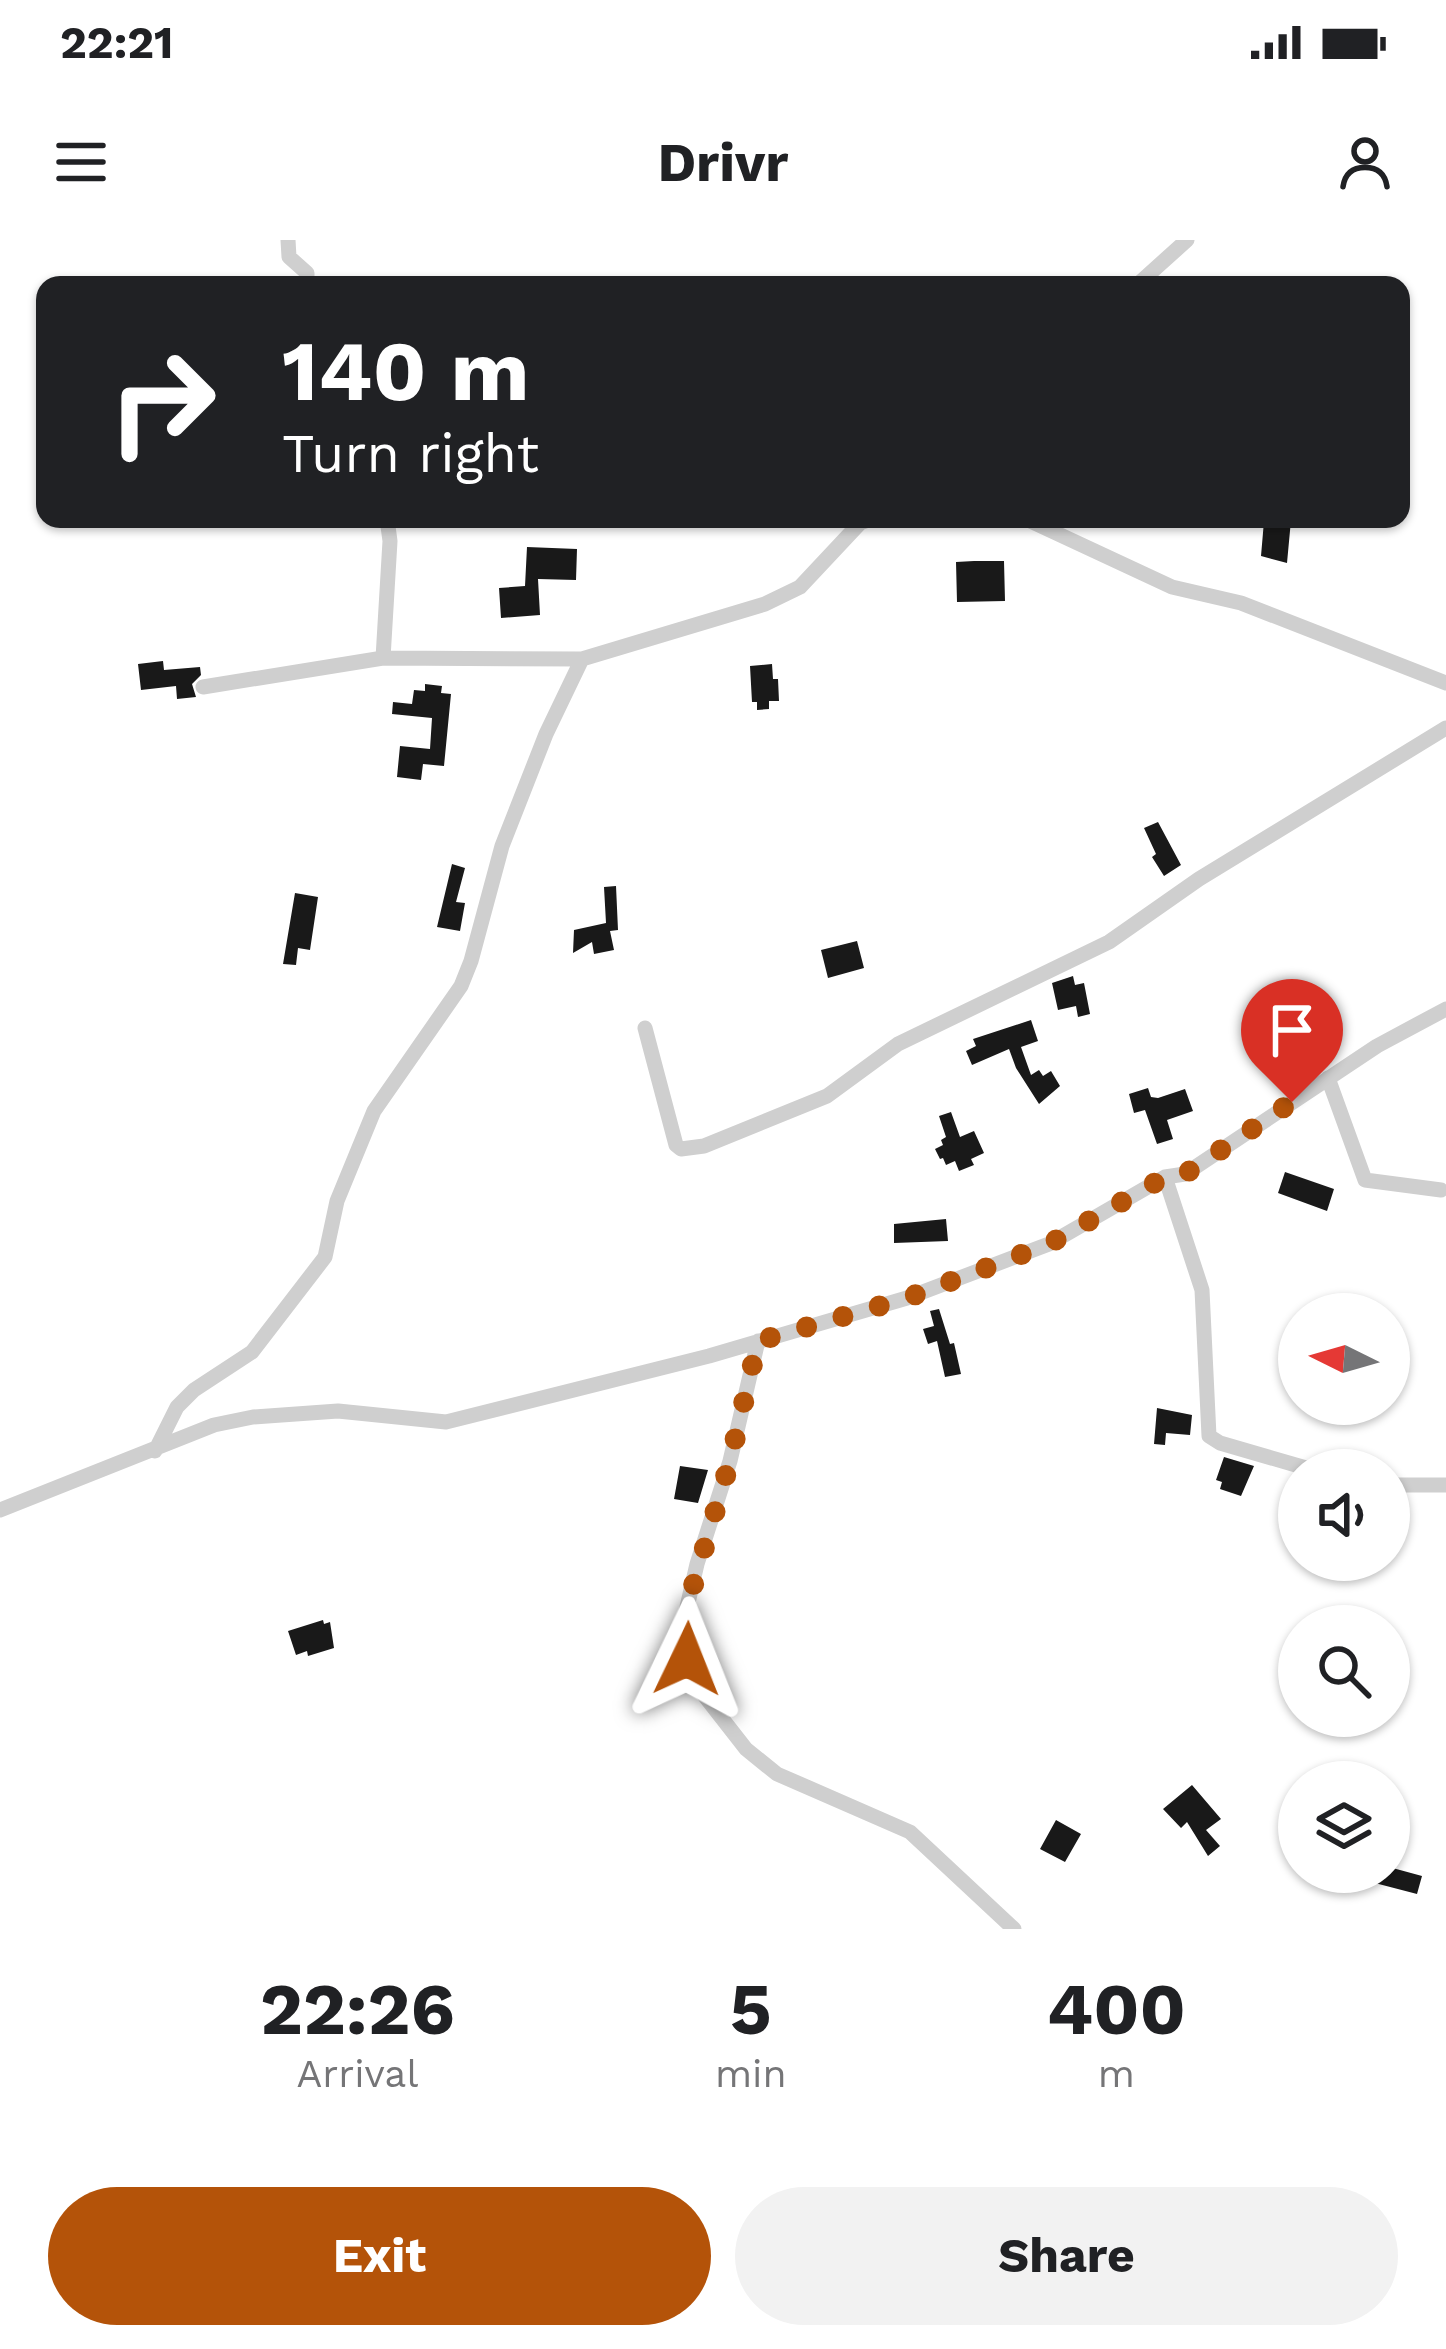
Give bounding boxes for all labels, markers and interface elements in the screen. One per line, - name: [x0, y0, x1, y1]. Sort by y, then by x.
- text: 22:21: [60, 16, 173, 69]
- icon: menu: [48, 129, 114, 195]
- icon: person: [1332, 129, 1398, 195]
- text: Drivr: [657, 131, 789, 194]
- text: 140 m: [282, 322, 530, 420]
- icon: right: [84, 324, 240, 480]
- text: Turn right: [282, 422, 539, 485]
- pin: [1241, 979, 1343, 1102]
- icon: arrive: [1259, 997, 1325, 1063]
- north arrow: [1278, 1293, 1410, 1425]
- map controls: [1278, 1293, 1410, 1893]
- button: sound: [1278, 1449, 1410, 1581]
- position arrow: [624, 1596, 750, 1722]
- button: search: [1278, 1605, 1410, 1737]
- button: layers: [1278, 1761, 1410, 1893]
- text: 22:26: [260, 1967, 455, 2051]
- text: 5: [730, 1967, 772, 2051]
- text: 400: [1047, 1967, 1186, 2051]
- text: Arrival: [297, 2051, 418, 2096]
- text: min: [715, 2051, 787, 2096]
- text: m: [1098, 2051, 1135, 2096]
- button: Exit: [48, 2187, 711, 2325]
- button: Share: [735, 2187, 1398, 2325]

